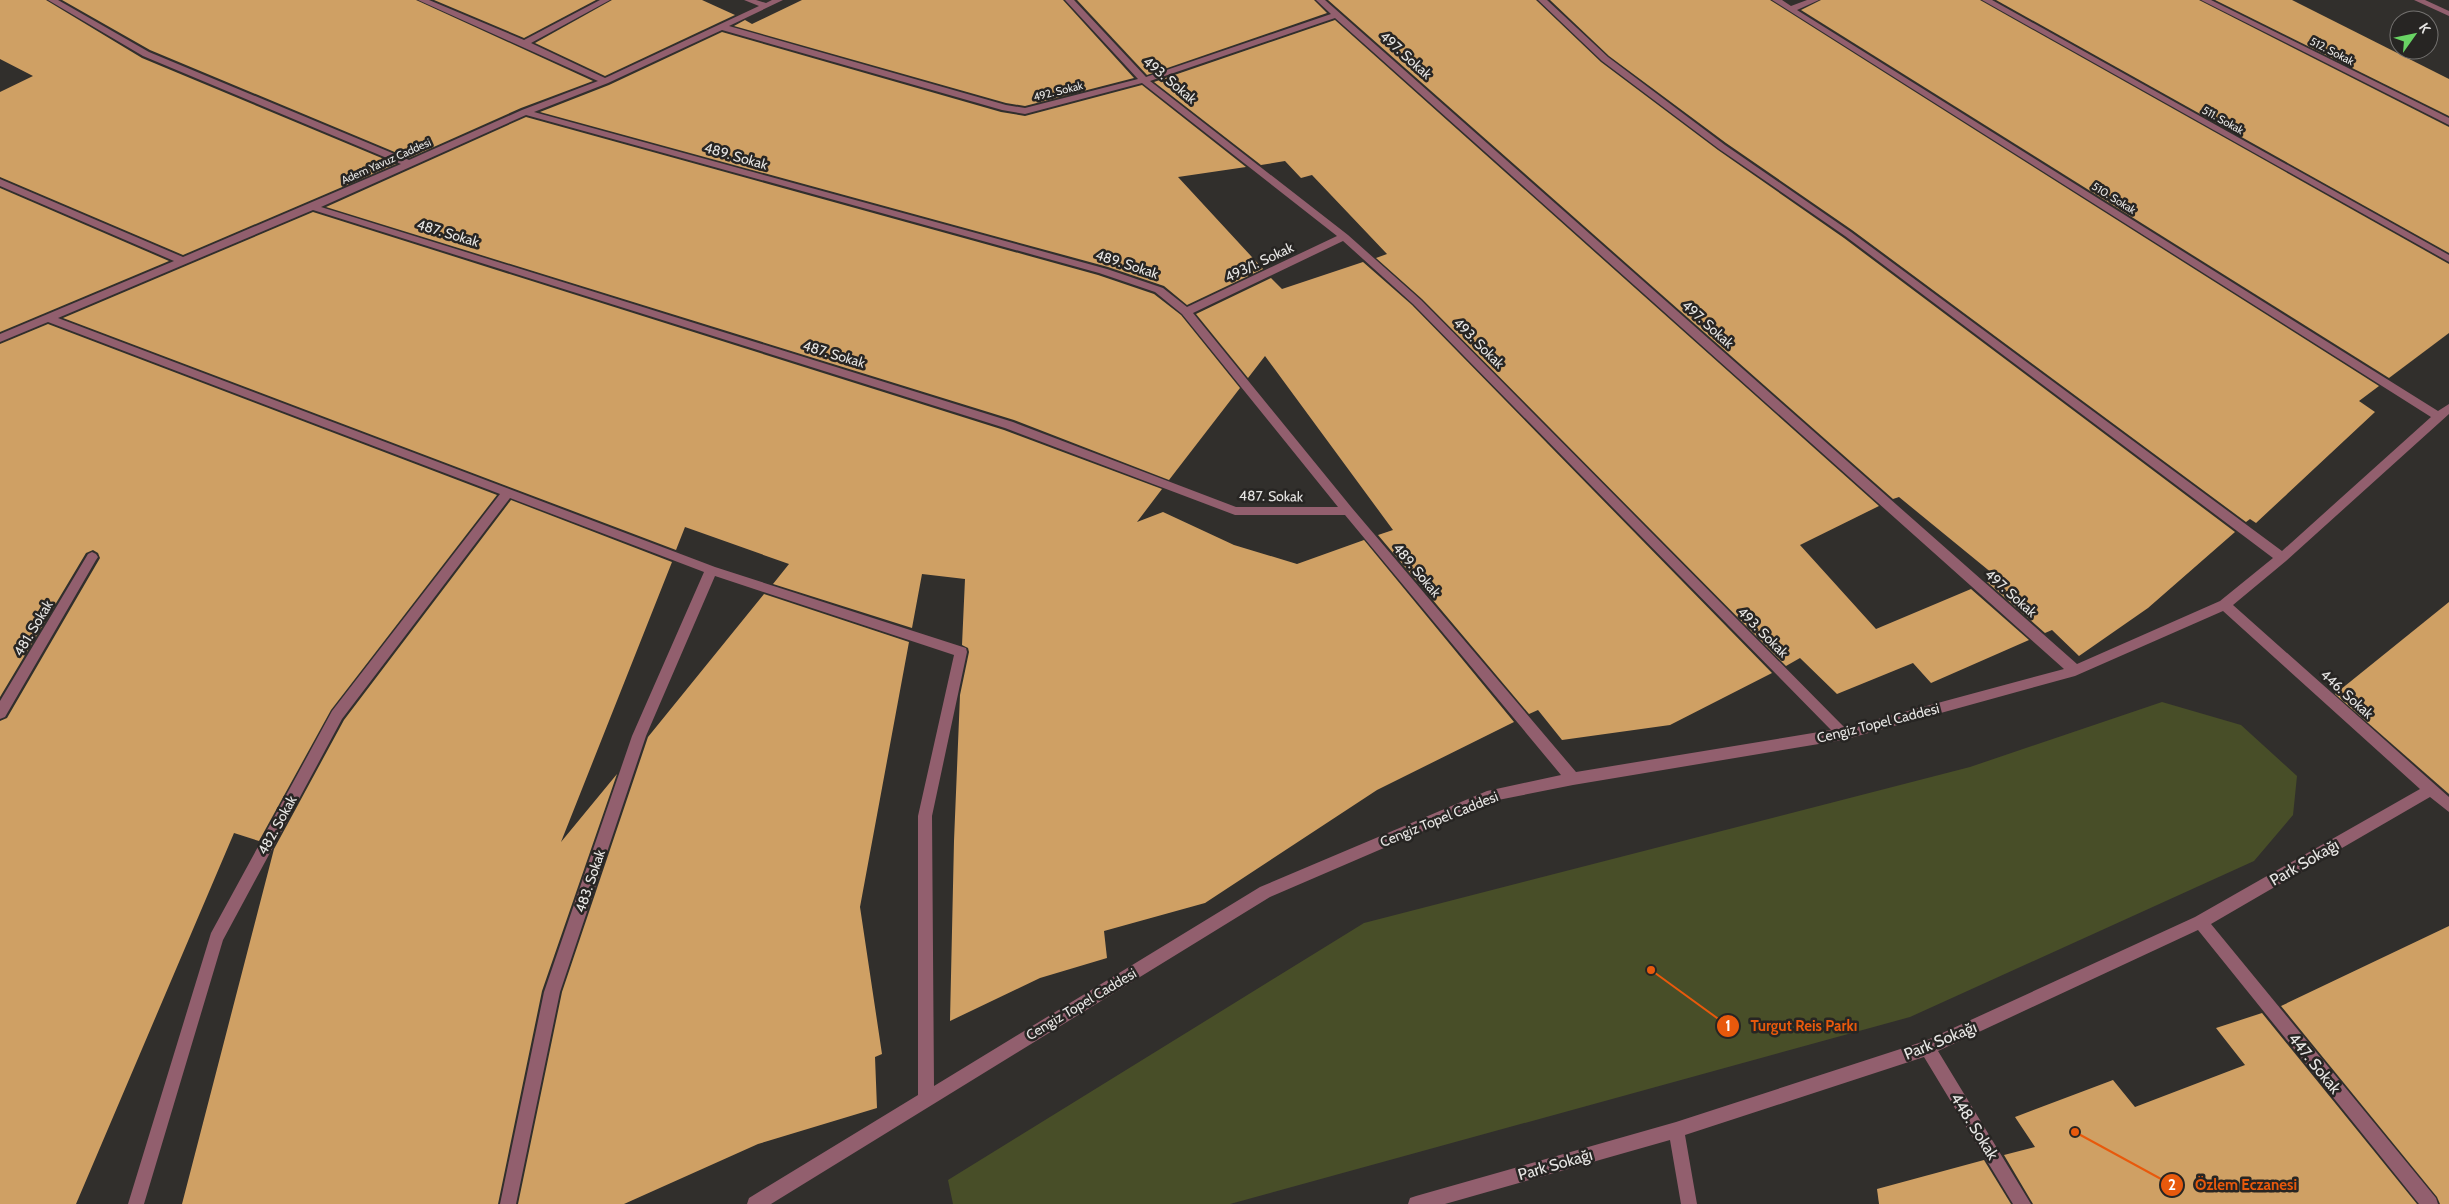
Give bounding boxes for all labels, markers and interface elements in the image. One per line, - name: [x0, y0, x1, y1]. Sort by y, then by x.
- north arrow: [2389, 10, 2439, 60]
- text: K: [2415, 19, 2435, 37]
- street label: 497. Sokak: [1376, 27, 1436, 83]
- street label: 512. Sokak: [2308, 34, 2356, 68]
- street label: 493. Sokak: [1139, 52, 1201, 108]
- street label: 492. Sokak: [1032, 78, 1084, 104]
- street label: 511. Sokak: [2200, 103, 2246, 137]
- street label: Adem Yavuz Caddesi: [339, 135, 433, 187]
- street label: 489. Sokak: [702, 138, 771, 174]
- street label: 510. Sokak: [2089, 179, 2139, 217]
- street label: 487. Sokak: [415, 215, 482, 251]
- street label: 493/1. Sokak: [1222, 238, 1297, 286]
- street label: 489. Sokak: [1093, 245, 1162, 283]
- street label: 497. Sokak: [1678, 296, 1738, 352]
- street label: 493. Sokak: [1450, 314, 1509, 373]
- street label: 487. Sokak: [801, 336, 868, 372]
- street label: 487. Sokak: [1239, 486, 1304, 506]
- street label: 489. Sokak: [1389, 539, 1445, 601]
- street label: 497. Sokak: [1981, 565, 2041, 621]
- street label: 481. Sokak: [9, 596, 57, 659]
- street label: 493. Sokak: [1734, 603, 1793, 662]
- street label: 446. Sokak: [2317, 665, 2378, 723]
- street label: Cengiz Topel Caddesi: [1815, 699, 1941, 747]
- street label: Cengiz Topel Caddesi: [1377, 787, 1501, 851]
- street label: 482. Sokak: [253, 792, 301, 858]
- street label: Park Sokağı: [2266, 835, 2342, 890]
- street label: 483. Sokak: [571, 847, 609, 915]
- street label: Cengiz Topel Caddesi: [1023, 964, 1140, 1044]
- callout: Turgut Reis Parkı: [1715, 1011, 1867, 1041]
- text: 1: [1725, 1017, 1731, 1035]
- text: Turgut Reis Parkı: [1751, 1017, 1857, 1035]
- street label: Park Sokağı: [1901, 1017, 1979, 1064]
- street label: 447. Sokak: [2284, 1029, 2345, 1098]
- street label: 448. Sokak: [1947, 1089, 2003, 1164]
- street label: Park Sokağı: [1516, 1145, 1595, 1184]
- callout: Özlem Eczanesi: [2160, 1170, 2307, 1200]
- text: Özlem Eczanesi: [2195, 1175, 2297, 1194]
- text: 2: [2168, 1176, 2176, 1194]

